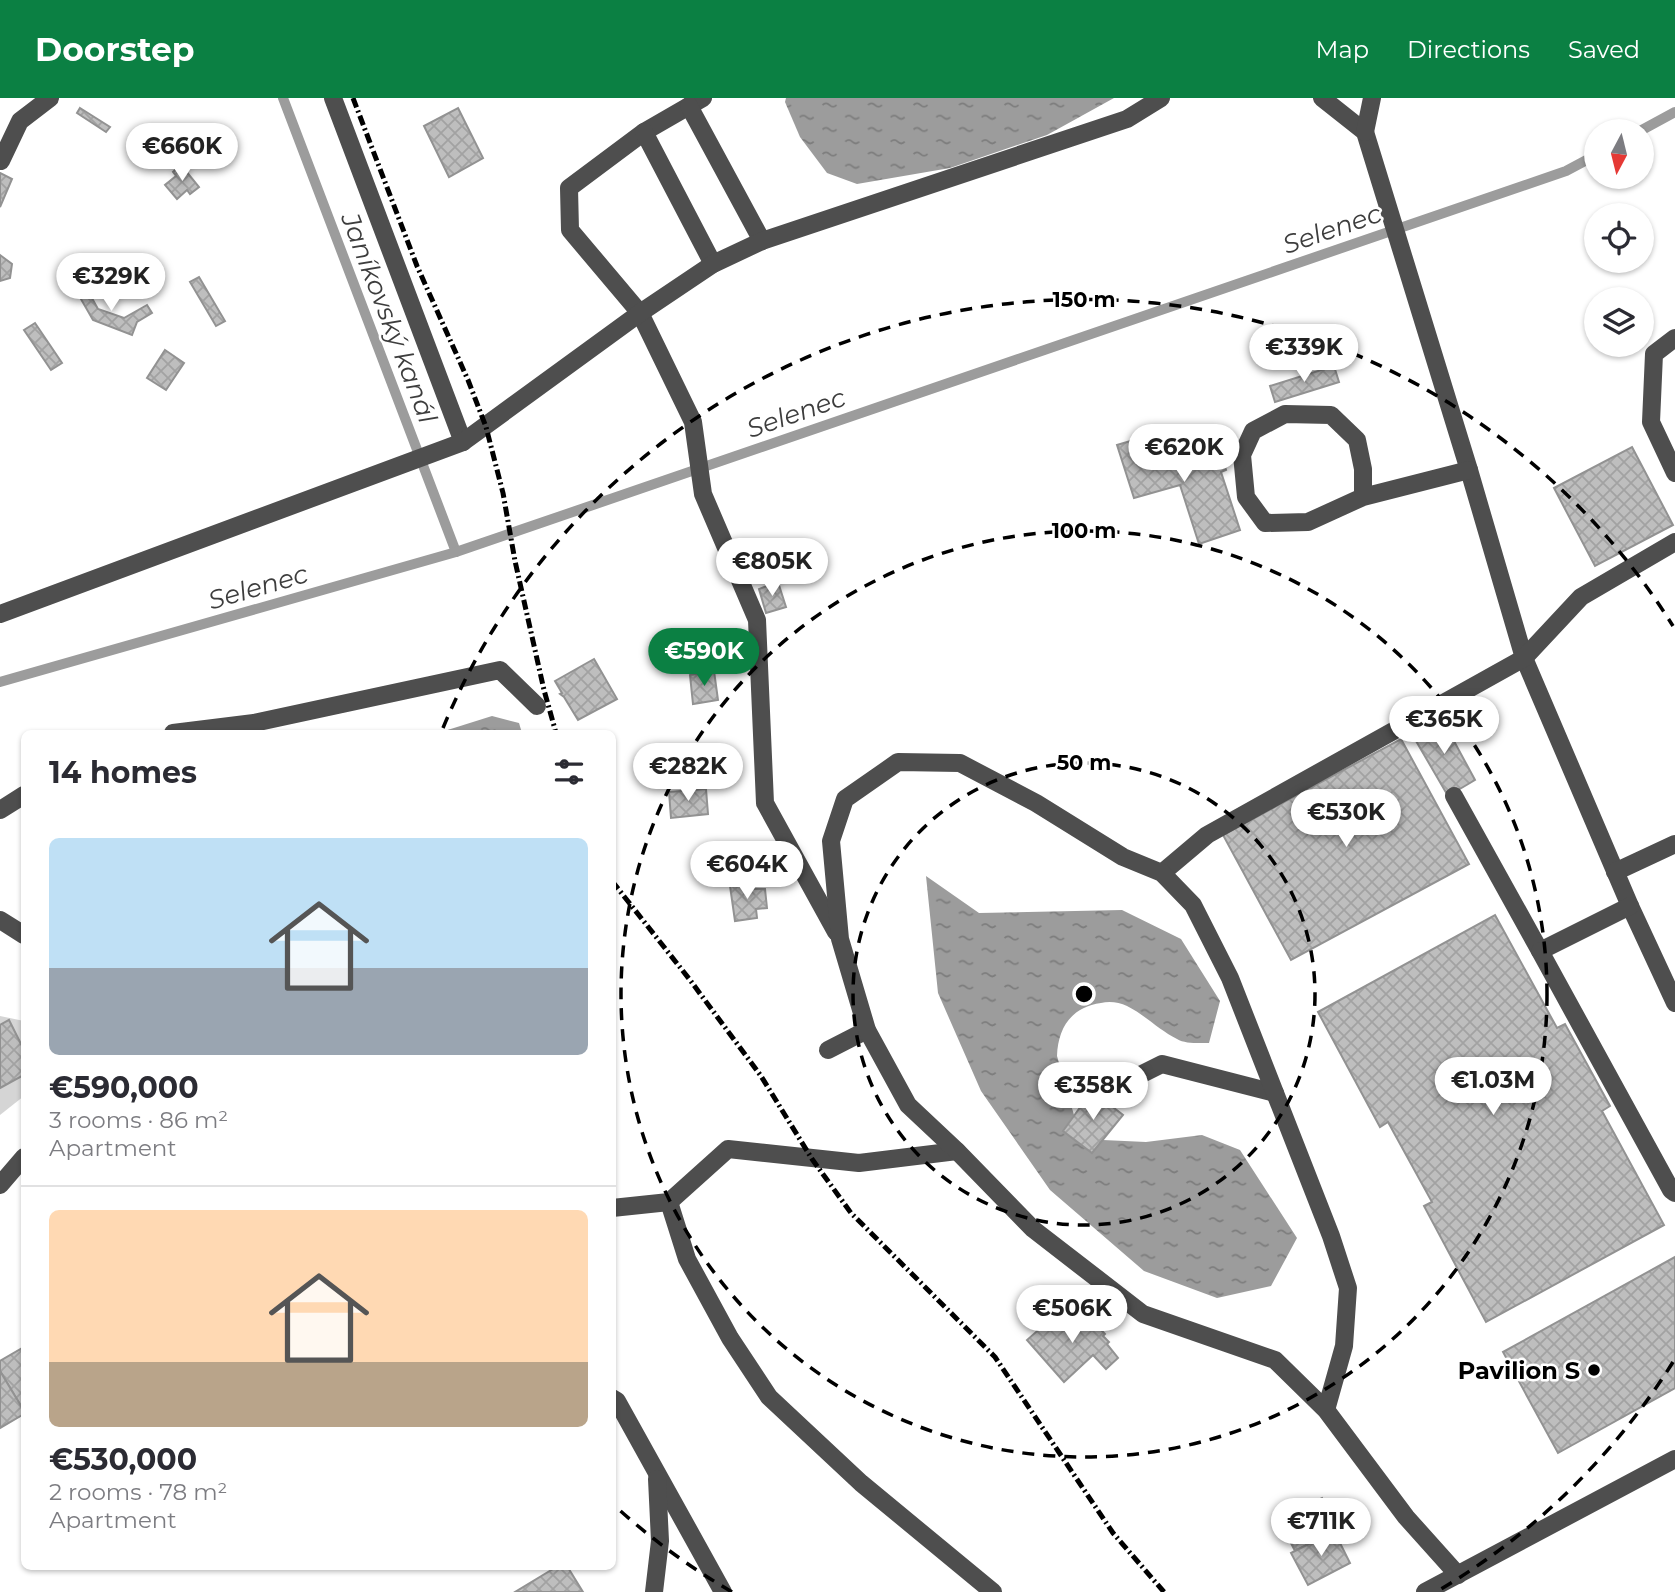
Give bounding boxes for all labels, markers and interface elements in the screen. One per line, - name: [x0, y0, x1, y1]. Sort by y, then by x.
- text: Doorstep: [35, 29, 195, 69]
- text: Map: [1316, 35, 1369, 64]
- text: Directions: [1407, 35, 1530, 64]
- text: Saved: [1568, 35, 1640, 64]
- north arrow: [1584, 119, 1654, 189]
- map controls: [1584, 119, 1654, 357]
- pin: €660K: [133, 123, 231, 183]
- text: €660K: [142, 132, 222, 160]
- water label: Selenec: [1278, 197, 1386, 261]
- button: locate: [1584, 203, 1654, 273]
- water label: Janíkovský kanál: [334, 207, 444, 428]
- pin: €329K: [62, 254, 160, 313]
- text: €329K: [72, 262, 150, 290]
- text: 150 m: [1053, 287, 1115, 312]
- button: layers: [1584, 287, 1654, 357]
- pin: €339K: [1255, 324, 1353, 384]
- text: €339K: [1265, 333, 1343, 361]
- water label: Selenec: [742, 381, 850, 445]
- pin: €620K: [1135, 424, 1233, 484]
- text: €620K: [1144, 433, 1224, 461]
- text: 100 m: [1052, 518, 1116, 543]
- pin: €805K: [723, 538, 821, 598]
- text: €805K: [732, 547, 812, 575]
- water label: Selenec: [204, 557, 312, 616]
- pin: €590K: [655, 628, 753, 688]
- text: €590K: [664, 637, 744, 665]
- pin: €365K: [1395, 696, 1493, 756]
- text: €365K: [1405, 705, 1483, 733]
- pin: €282K: [639, 744, 737, 803]
- text: 50 m: [1057, 750, 1111, 775]
- text: €282K: [649, 752, 727, 780]
- icon: filters: [550, 753, 588, 791]
- text: 14 homes: [49, 754, 197, 791]
- pin: €530K: [1297, 790, 1395, 849]
- text: €530K: [1307, 798, 1385, 826]
- pin: €604K: [698, 842, 796, 901]
- text: €604K: [706, 850, 788, 878]
- icon: home: [256, 883, 382, 1009]
- centre of rings: [1072, 982, 1096, 1006]
- pin: €1.03M: [1436, 1058, 1550, 1117]
- pin: €358K: [1044, 1062, 1142, 1122]
- text: €1.03M: [1451, 1066, 1535, 1094]
- text: €590,000: [49, 1069, 199, 1106]
- text: €358K: [1054, 1071, 1132, 1099]
- text: 3 rooms · 86 m²: [49, 1106, 228, 1134]
- text: Apartment: [49, 1134, 177, 1162]
- icon: home: [256, 1255, 382, 1381]
- pin: €506K: [1023, 1286, 1121, 1345]
- text: €506K: [1032, 1294, 1112, 1322]
- place label: Pavilion S: [1458, 1356, 1580, 1385]
- marker: Pavilion S: [1586, 1362, 1602, 1378]
- text: €530,000: [49, 1441, 197, 1478]
- text: 2 rooms · 78 m²: [49, 1478, 227, 1506]
- pin: €711K: [1272, 1498, 1370, 1558]
- text: Apartment: [49, 1506, 177, 1534]
- text: €711K: [1287, 1507, 1355, 1535]

